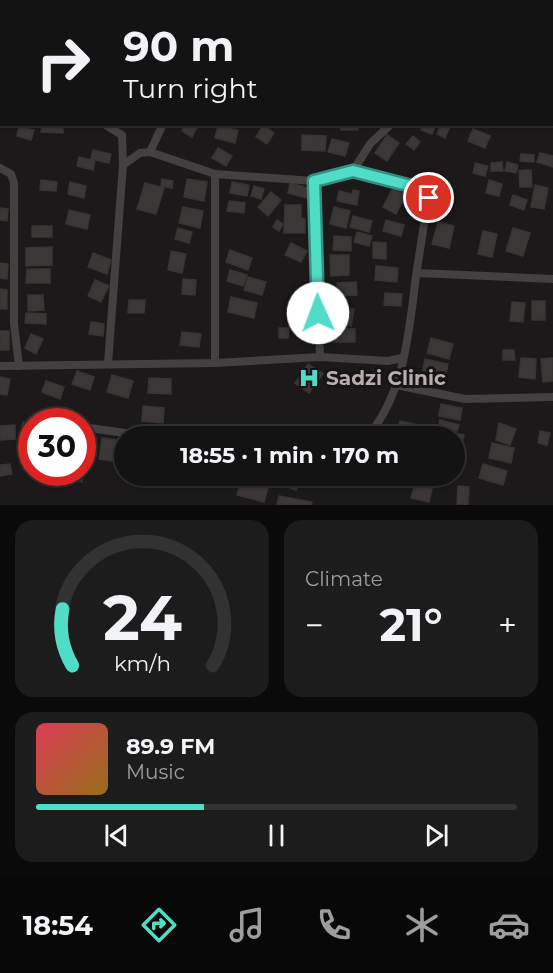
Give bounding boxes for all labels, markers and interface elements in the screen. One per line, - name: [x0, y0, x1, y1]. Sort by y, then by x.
- text: 90 m: [123, 20, 234, 72]
- icon: right: [24, 24, 102, 102]
- text: Turn right: [123, 72, 258, 105]
- pin: [403, 172, 454, 223]
- icon: arrive: [412, 181, 445, 214]
- position arrow: [286, 281, 350, 345]
- hospital icon: Sadzi Clinic: [297, 366, 321, 390]
- place label: Sadzi Clinic: [326, 366, 446, 390]
- speed limit sign: 30: [18, 408, 96, 486]
- text: 18:55 · 1 min · 170 m: [180, 442, 399, 469]
- text: Climate: [305, 567, 383, 591]
- text: 24: [102, 580, 182, 656]
- text: 21°: [379, 597, 443, 652]
- text: −: [305, 605, 324, 645]
- text: +: [498, 605, 517, 645]
- text: km/h: [113, 650, 171, 676]
- text: 89.9 FM: [126, 733, 215, 760]
- text: Music: [126, 760, 185, 784]
- icon: previous: [100, 819, 133, 852]
- icon: pause: [260, 819, 293, 852]
- icon: next: [420, 819, 453, 852]
- icon: directions: [138, 904, 180, 946]
- icon: music: [226, 904, 268, 946]
- icon: phone: [313, 904, 355, 946]
- icon: climate: [401, 904, 443, 946]
- icon: car: [488, 904, 530, 946]
- text: 18:54: [23, 909, 93, 942]

